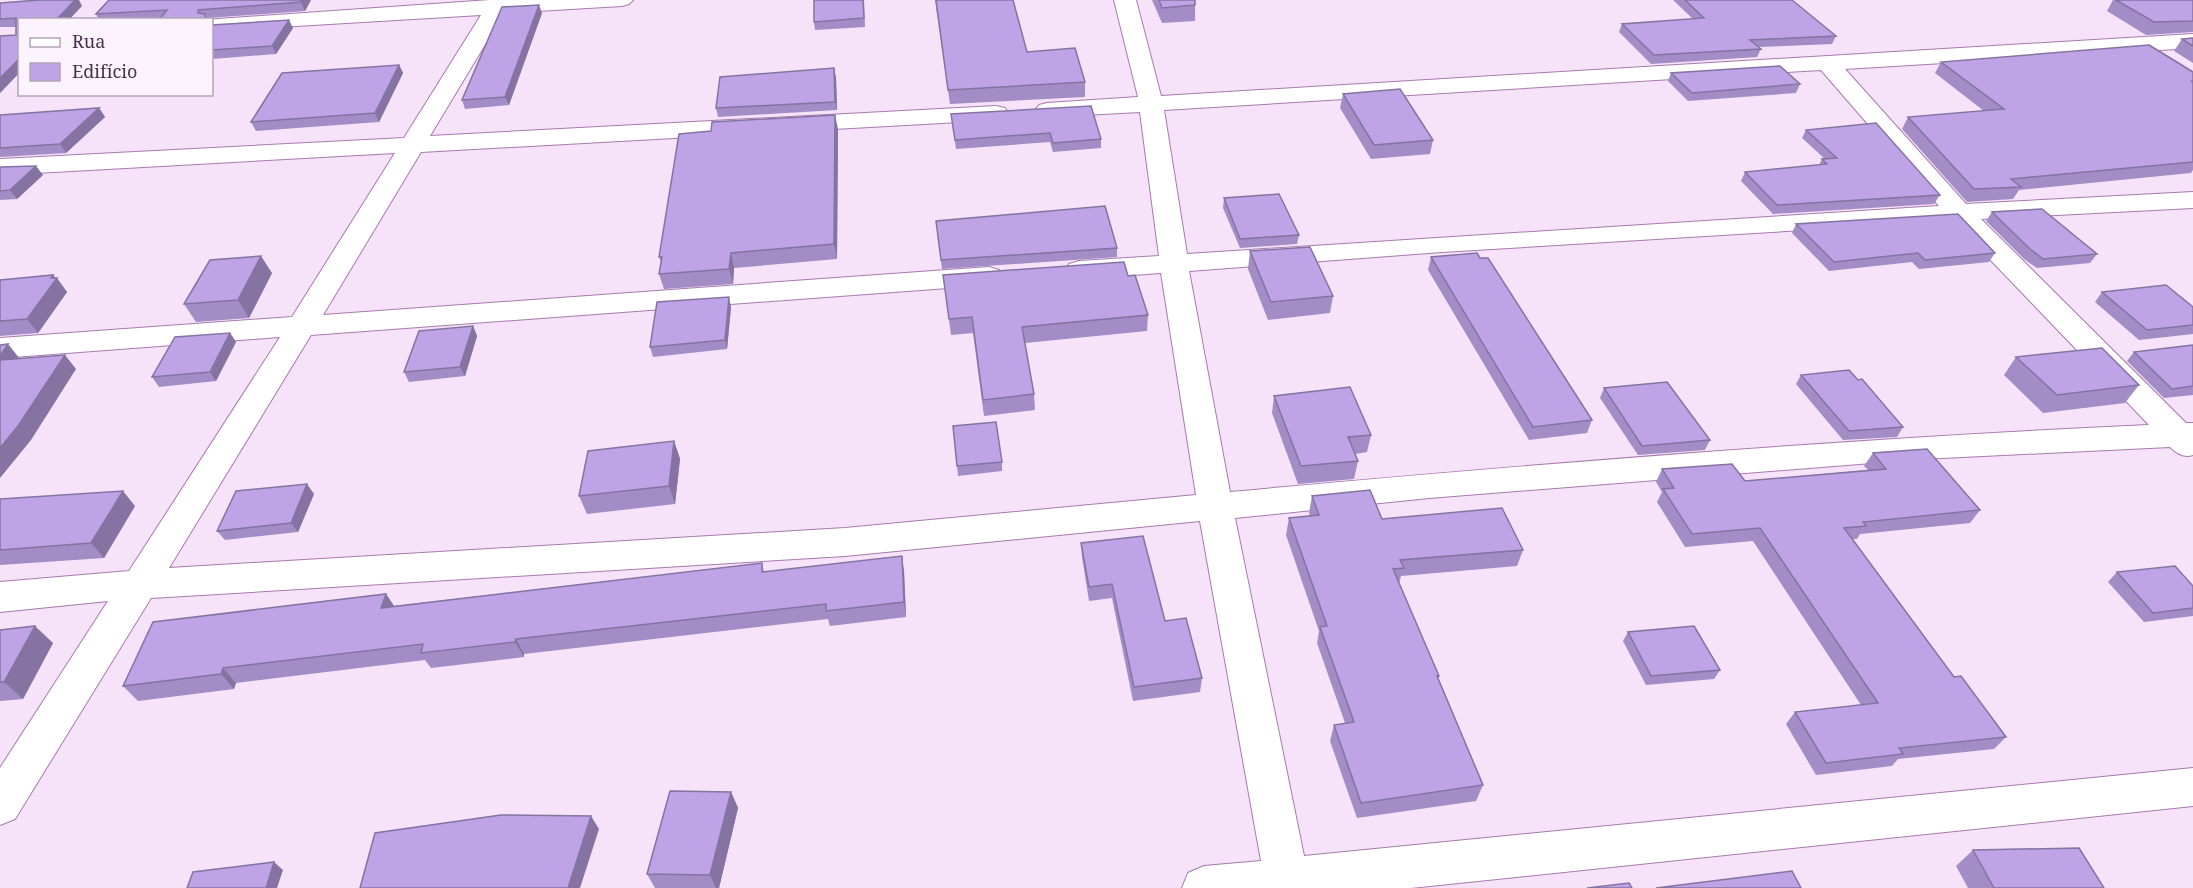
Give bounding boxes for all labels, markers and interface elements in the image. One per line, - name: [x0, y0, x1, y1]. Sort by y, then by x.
- legend: [18, 18, 213, 96]
- text: Rua: [72, 29, 105, 53]
- text: Edifício: [72, 59, 137, 83]

